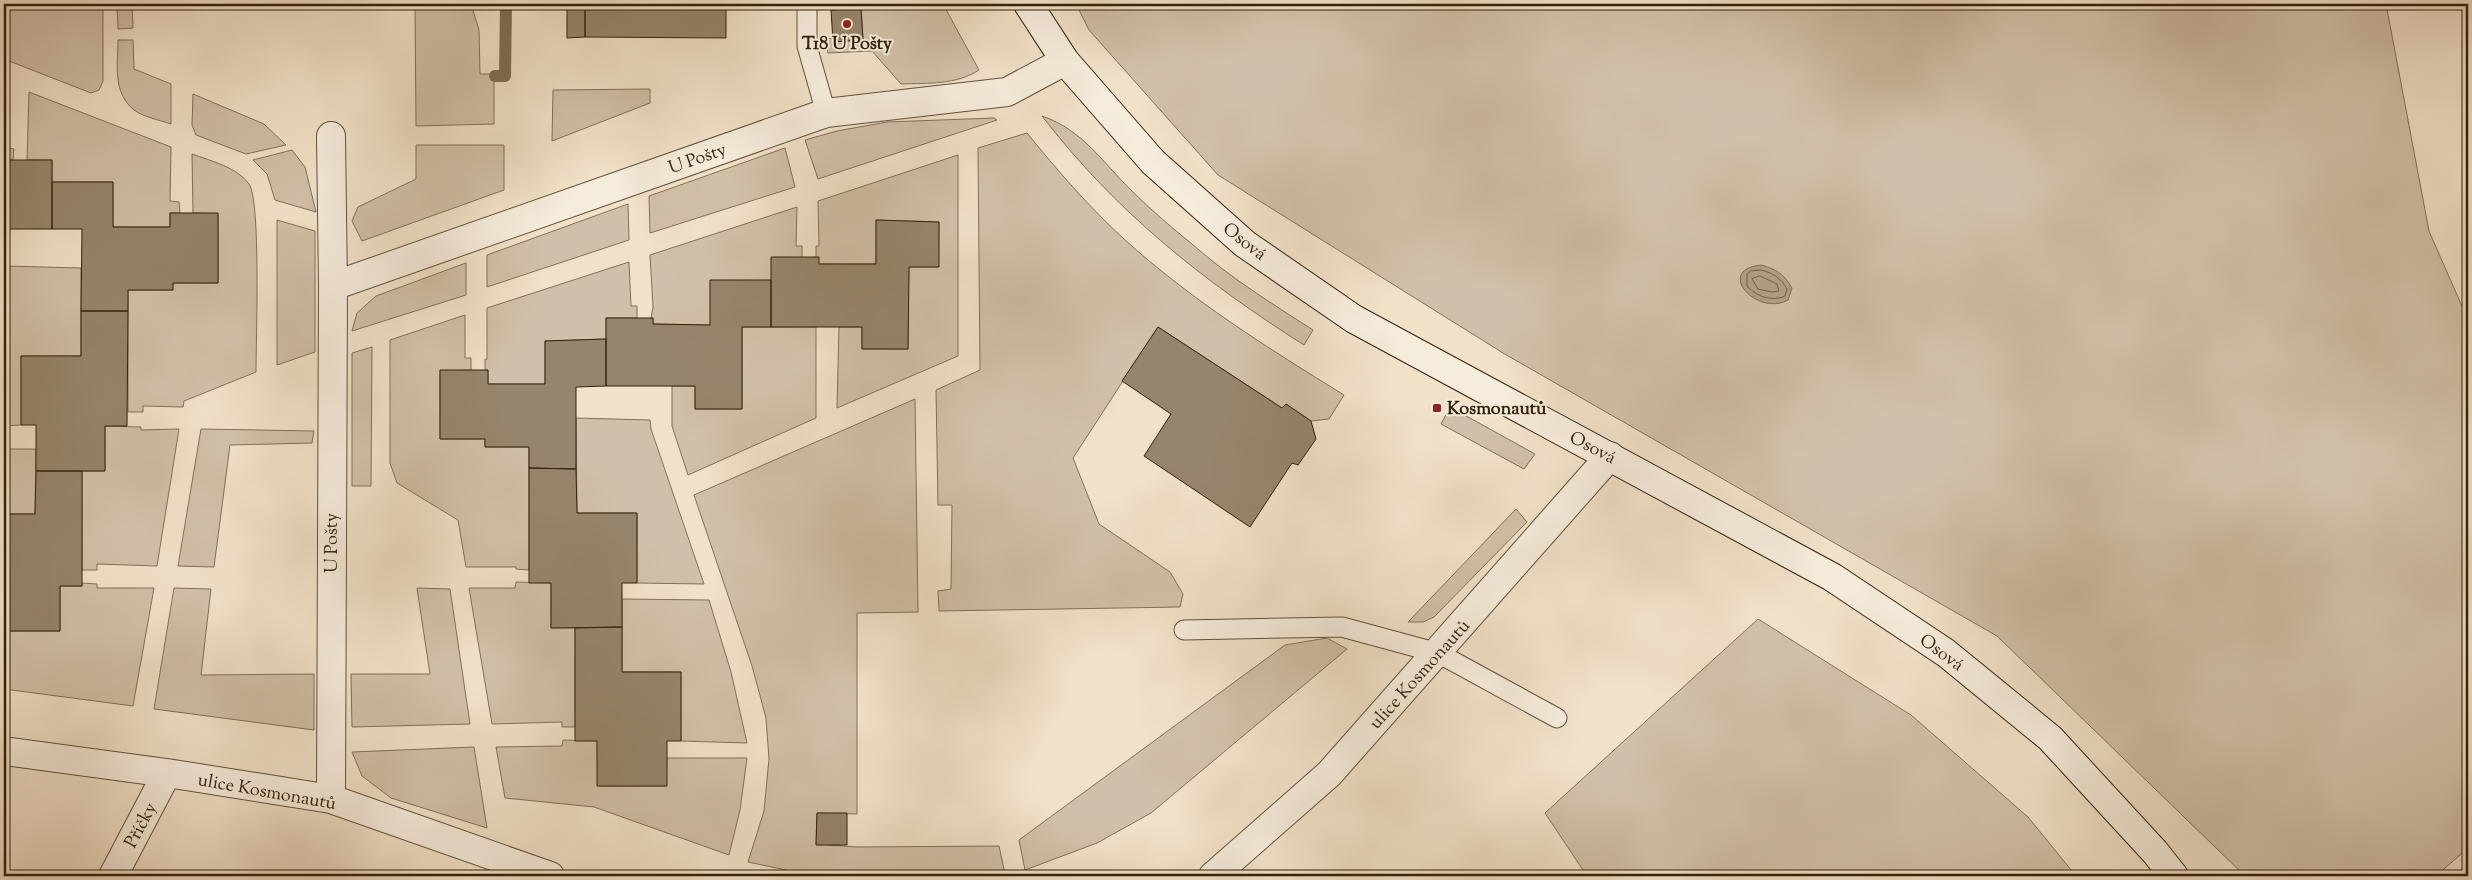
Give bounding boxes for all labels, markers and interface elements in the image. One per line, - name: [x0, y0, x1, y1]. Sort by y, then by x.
- marker: T18 U Pošty: [841, 18, 853, 30]
- place label: T18 U Pošty: [802, 32, 892, 58]
- street label: U Pošty: [665, 138, 730, 182]
- street label: Osová: [1216, 217, 1271, 268]
- place label: Kosmonautů: [1447, 397, 1547, 423]
- marker: Kosmonautů: [1431, 402, 1443, 414]
- street label: Osová: [1564, 426, 1620, 472]
- street label: U Pošty: [320, 513, 346, 573]
- street label: ulice Kosmonautů: [1364, 615, 1477, 736]
- street label: Osová: [1913, 629, 1968, 679]
- street label: ulice Kosmonautů: [195, 768, 338, 818]
- street label: Příčky: [119, 799, 165, 853]

